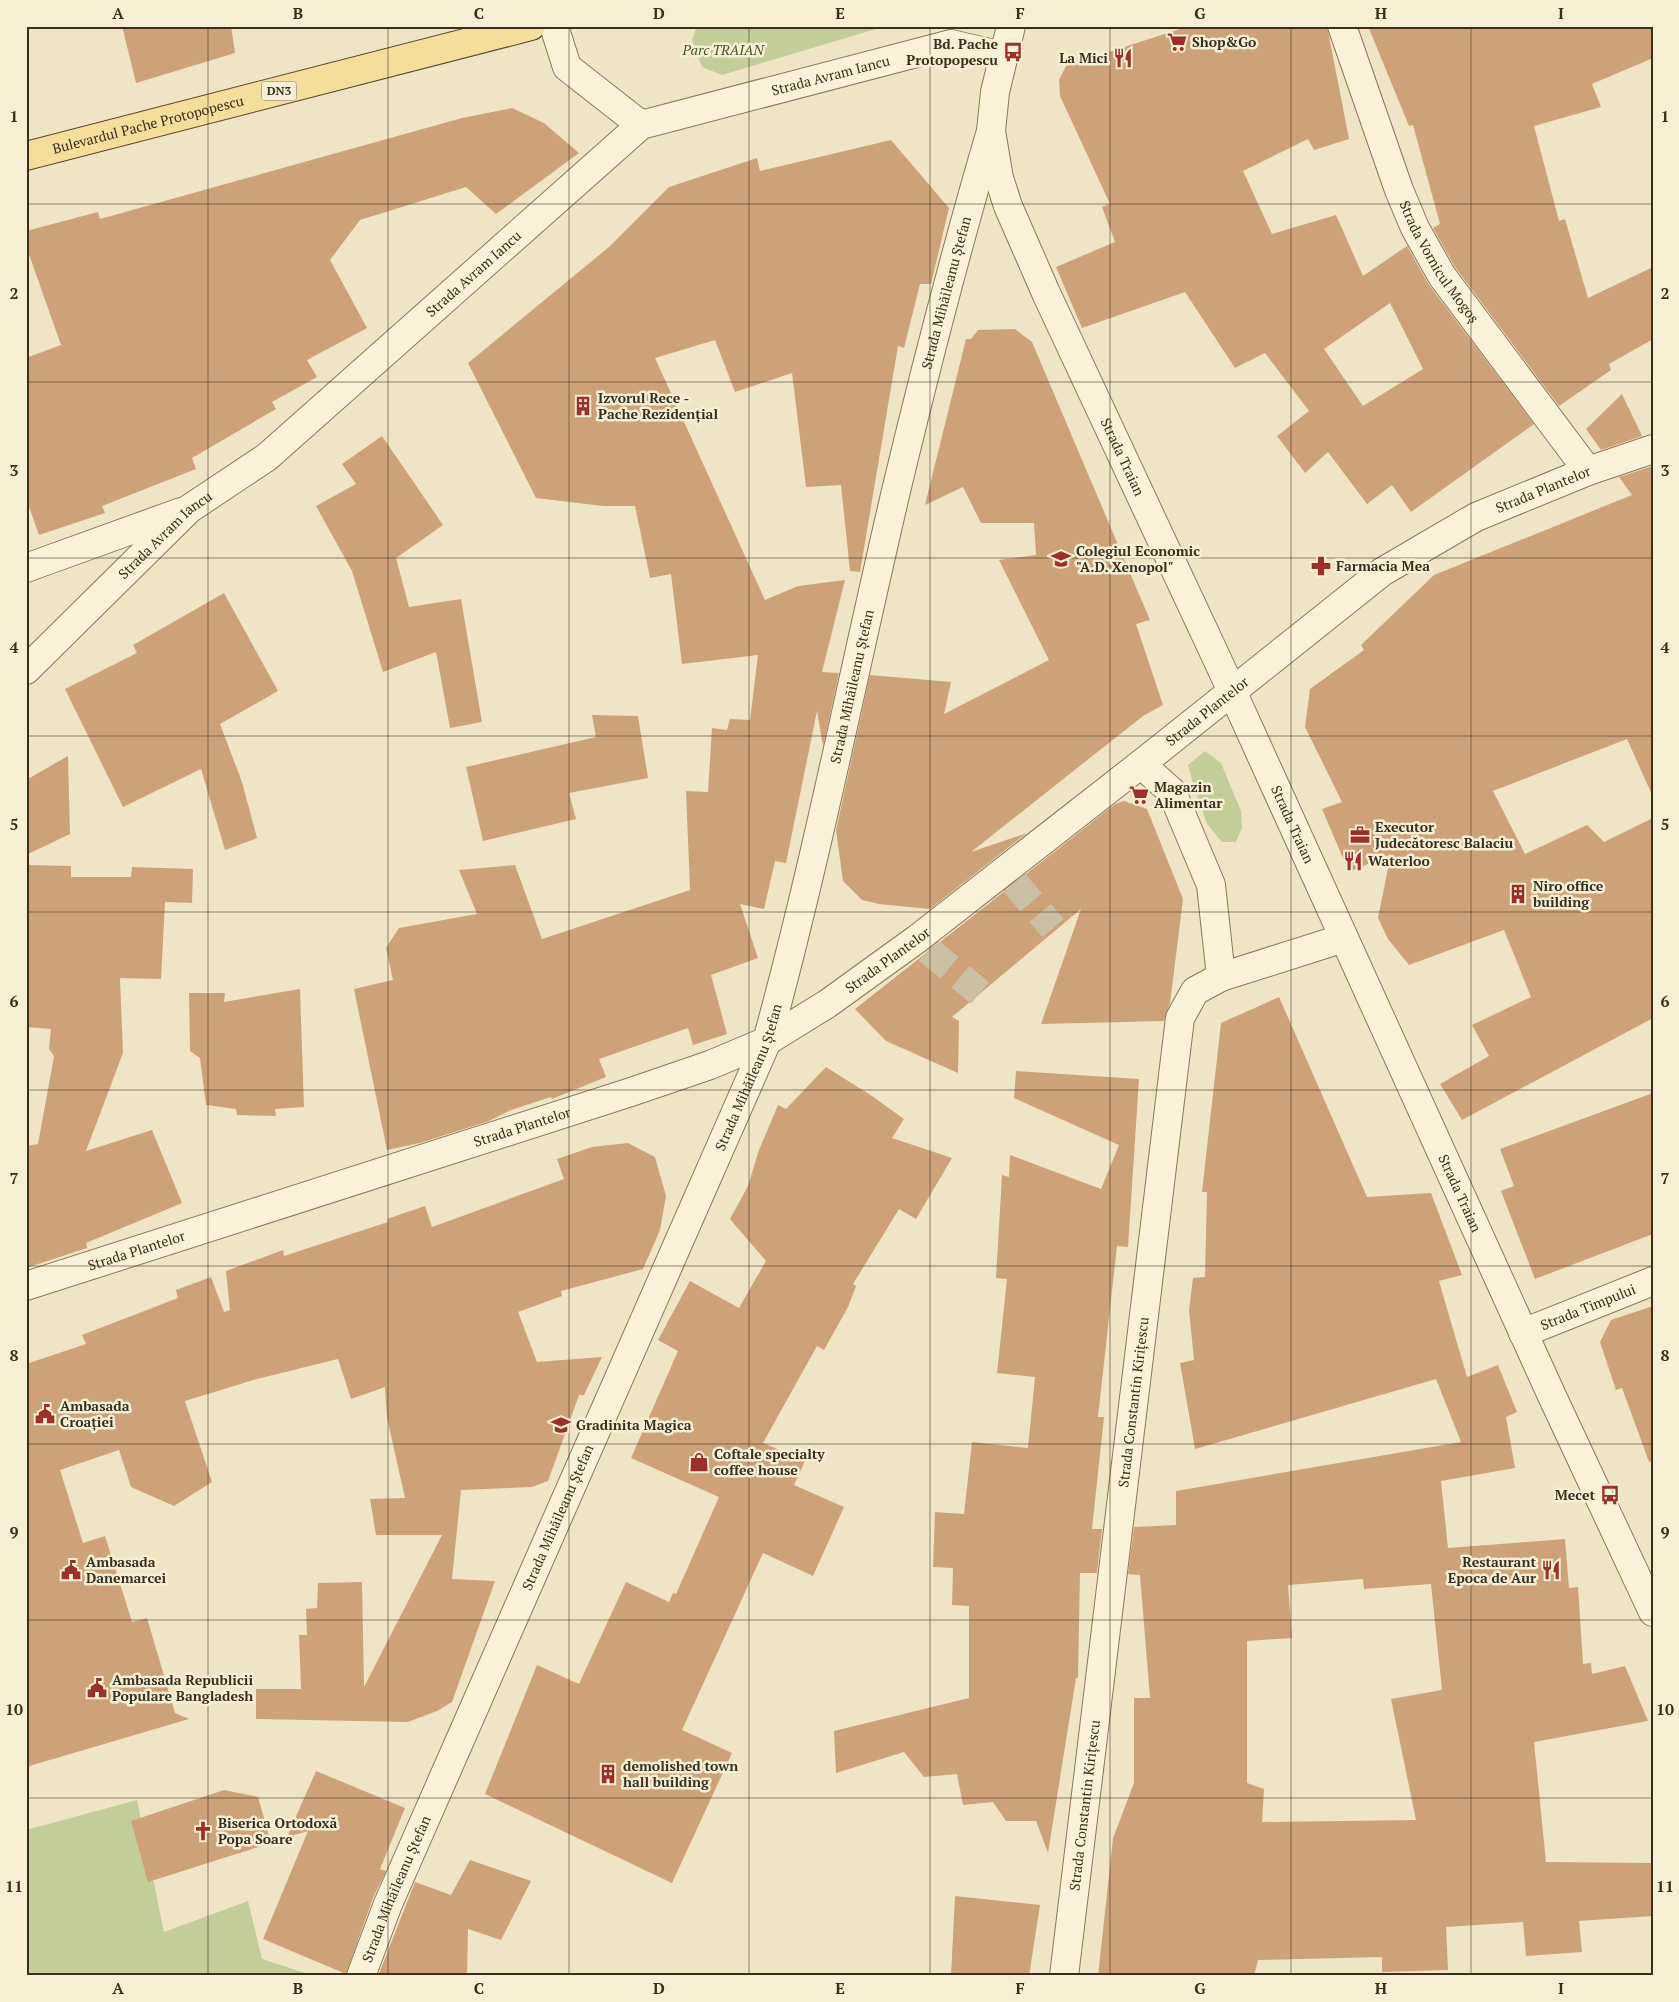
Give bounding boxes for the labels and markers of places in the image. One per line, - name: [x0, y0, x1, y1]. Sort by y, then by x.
- supermarket icon: Shop&Go: [1166, 31, 1188, 53]
- place label: Shop&Go: [1192, 32, 1256, 51]
- place label: Bd. Pache Protopopescu: [906, 34, 998, 69]
- bus stop icon: Bd. Pache Protopopescu: [1002, 41, 1024, 63]
- restaurant icon: La Mici: [1112, 47, 1134, 69]
- place label: La Mici: [1059, 48, 1108, 67]
- place label: Izvorul Rece - Pache Rezidențial: [598, 388, 718, 423]
- building icon: Izvorul Rece - Pache Rezidențial: [572, 395, 594, 417]
- place label: Colegiul Economic "A.D. Xenopol": [1076, 541, 1200, 576]
- school or university icon: Colegiul Economic "A.D. Xenopol": [1050, 548, 1072, 570]
- pharmacy icon: Farmacia Mea: [1310, 555, 1332, 577]
- place label: Farmacia Mea: [1336, 556, 1430, 575]
- place label: Magazin Alimentar: [1154, 777, 1222, 812]
- supermarket icon: Magazin Alimentar: [1128, 784, 1150, 806]
- place label: Executor Judecătoresc Balaciu: [1375, 817, 1513, 852]
- office icon: Executor Judecătoresc Balaciu: [1349, 824, 1371, 846]
- restaurant icon: Waterloo: [1342, 850, 1364, 872]
- place label: Waterloo: [1368, 851, 1430, 870]
- place label: Niro office building: [1532, 876, 1604, 911]
- building icon: Niro office building: [1507, 883, 1529, 905]
- place label: Ambasada Croației: [60, 1396, 130, 1431]
- public building icon: Ambasada Croației: [34, 1403, 56, 1425]
- school or university icon: Gradinita Magica: [550, 1414, 572, 1436]
- place label: Gradinita Magica: [576, 1415, 692, 1434]
- place label: Coftale specialty coffee house: [714, 1444, 825, 1479]
- shop icon: Coftale specialty coffee house: [688, 1451, 710, 1473]
- bus stop icon: Mecet: [1599, 1484, 1621, 1506]
- place label: Mecet: [1555, 1485, 1595, 1504]
- place label: Ambasada Danemarcei: [86, 1552, 166, 1587]
- place label: Restaurant Epoca de Aur: [1448, 1552, 1536, 1587]
- public building icon: Ambasada Danemarcei: [60, 1559, 82, 1581]
- restaurant icon: Restaurant Epoca de Aur: [1540, 1559, 1562, 1581]
- place label: Ambasada Republicii Populare Bangladesh: [112, 1670, 253, 1705]
- public building icon: Ambasada Republicii Populare Bangladesh: [86, 1677, 108, 1699]
- place label: demolished town hall building: [623, 1756, 738, 1791]
- building icon: demolished town hall building: [597, 1763, 619, 1785]
- place label: Biserica Ortodoxă Popa Soare: [218, 1813, 337, 1848]
- church icon: Biserica Ortodoxă Popa Soare: [192, 1820, 214, 1842]

